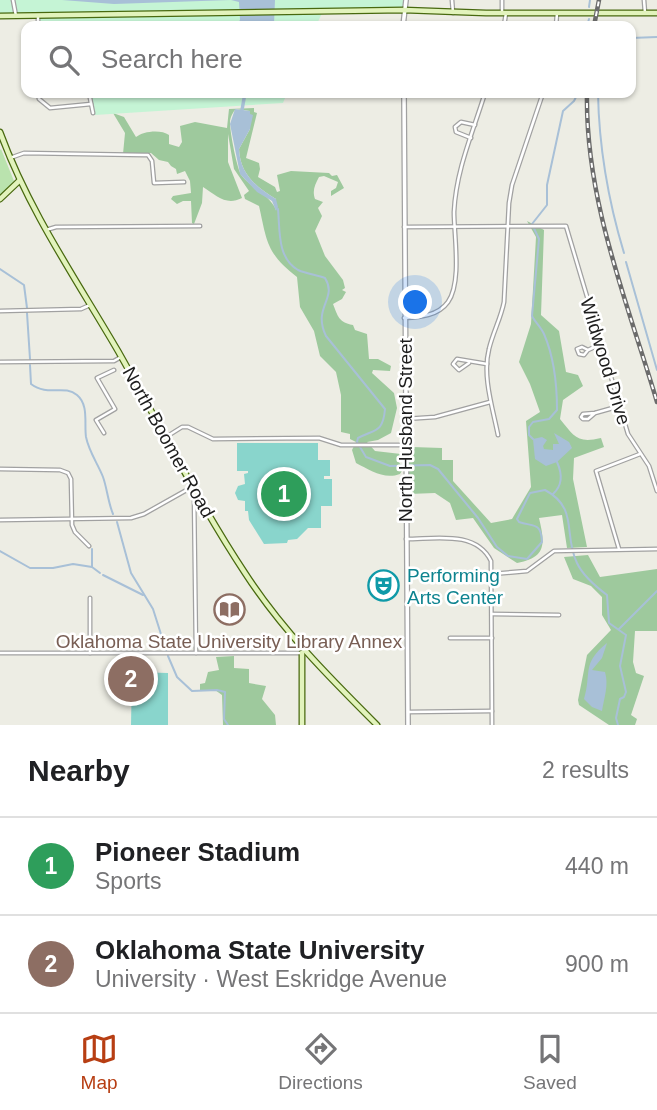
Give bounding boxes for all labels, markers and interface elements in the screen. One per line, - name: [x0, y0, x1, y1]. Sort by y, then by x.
- search box: [21, 21, 636, 98]
- icon: search: [45, 41, 83, 79]
- text: Search here: [101, 44, 243, 74]
- your location: [398, 285, 432, 319]
- street label: Wildwood Drive: [576, 295, 635, 427]
- street label: North Husband Street: [395, 337, 416, 522]
- street label: North Boomer Road: [118, 363, 219, 521]
- pin: 1: [261, 468, 307, 520]
- place label: Performing Arts Center: [407, 565, 504, 608]
- theatre icon: Performing Arts Center: [367, 569, 401, 603]
- library icon: Oklahoma State University Library Annex: [212, 593, 246, 627]
- place label: Oklahoma State University Library Annex: [56, 631, 403, 652]
- pin: 2: [108, 653, 154, 705]
- text: Nearby: [28, 754, 130, 787]
- text: 2 results: [542, 757, 629, 783]
- text: Pioneer Stadium: [95, 837, 300, 867]
- text: 1: [45, 853, 57, 879]
- text: 440 m: [565, 853, 629, 879]
- text: Sports: [95, 868, 161, 894]
- text: Oklahoma State University: [95, 935, 424, 965]
- text: 2: [45, 951, 57, 977]
- text: 900 m: [565, 951, 629, 977]
- text: University · West Eskridge Avenue: [95, 966, 447, 992]
- tab: Map: [80, 1030, 118, 1094]
- tab: Directions: [278, 1030, 363, 1094]
- tab: Saved: [523, 1030, 577, 1094]

